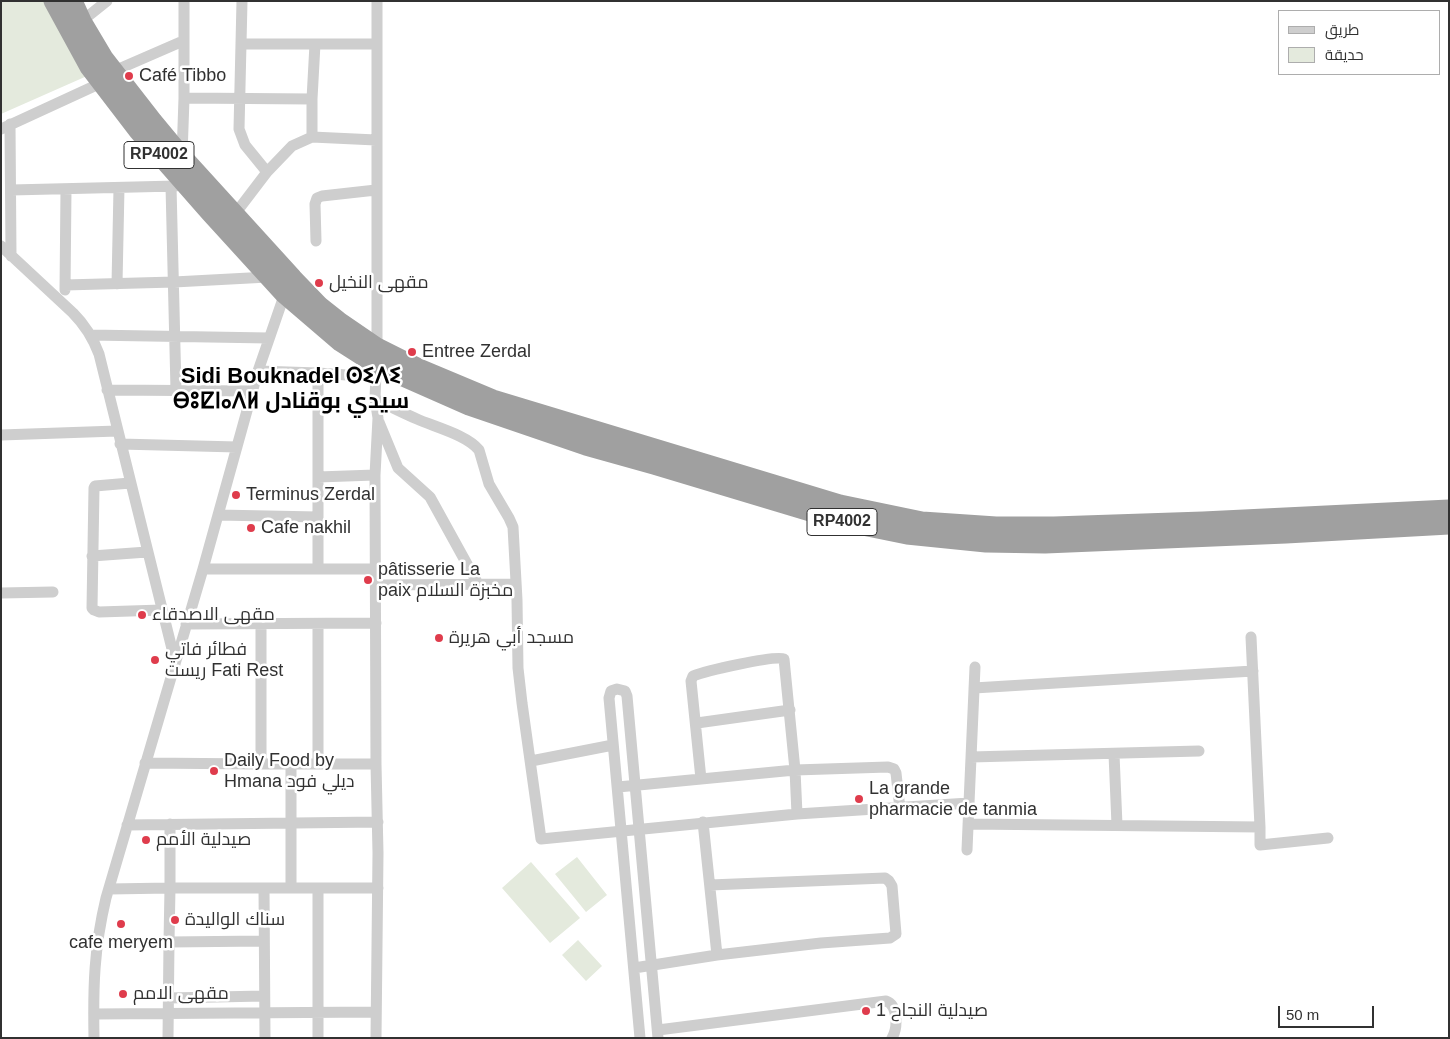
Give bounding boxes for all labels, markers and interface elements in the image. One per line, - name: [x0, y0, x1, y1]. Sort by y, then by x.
- legend: [1278, 10, 1440, 75]
- text: طريق: [1325, 21, 1359, 38]
- text: حديقة: [1325, 46, 1364, 63]
- place label: Café Tibbo: [139, 65, 226, 87]
- marker: Café Tibbo: [123, 70, 135, 82]
- road number: RP4002: [124, 142, 194, 168]
- place label: مقهى النخيل: [329, 272, 429, 294]
- marker: مقهى النخيل: [313, 277, 325, 289]
- place label: Entree Zerdal: [422, 341, 531, 363]
- marker: Entree Zerdal: [406, 346, 418, 358]
- district label: Sidi Bouknadel ⵙⵉⴷⵉ ⴱⵓⵇⵏⴰⴷⵍ سيدي بوقنادل: [173, 364, 409, 416]
- place label: Terminus Zerdal: [246, 484, 375, 506]
- marker: Terminus Zerdal: [230, 489, 242, 501]
- road number: RP4002: [807, 508, 877, 536]
- place label: Cafe nakhil: [261, 517, 351, 539]
- marker: Cafe nakhil: [245, 522, 257, 534]
- place label: pâtisserie La paix مخبزة السلام: [378, 559, 513, 602]
- marker: pâtisserie La paix مخبزة السلام: [362, 574, 374, 586]
- place label: مقهى الاصدقاء: [152, 604, 275, 626]
- marker: مقهى الاصدقاء: [136, 609, 148, 621]
- place label: مسجد أبي هريرة: [449, 627, 574, 649]
- marker: مسجد أبي هريرة: [433, 632, 445, 644]
- place label: فطائر فاتي ريست Fati Rest: [165, 639, 283, 682]
- marker: فطائر فاتي ريست Fati Rest: [149, 654, 161, 666]
- place label: Daily Food by Hmana ديلي فود: [224, 750, 354, 792]
- marker: Daily Food by Hmana ديلي فود: [208, 765, 220, 777]
- place label: La grande pharmacie de tanmia: [869, 778, 1037, 821]
- marker: La grande pharmacie de tanmia: [853, 793, 865, 805]
- place label: صيدلية الأمم: [156, 829, 251, 851]
- marker: صيدلية الأمم: [140, 834, 152, 846]
- place label: سناك الواليدة: [185, 909, 285, 931]
- marker: سناك الواليدة: [169, 914, 181, 926]
- marker: cafe meryem: [115, 918, 127, 930]
- place label: cafe meryem: [69, 932, 173, 954]
- place label: مقهى الامم: [133, 983, 229, 1005]
- marker: مقهى الامم: [117, 988, 129, 1000]
- scale bar: [1280, 996, 1376, 1028]
- place label: صيدلية النجاح 1: [876, 1000, 988, 1022]
- marker: صيدلية النجاح 1: [860, 1005, 872, 1017]
- text: 50 m: [1286, 1006, 1319, 1023]

